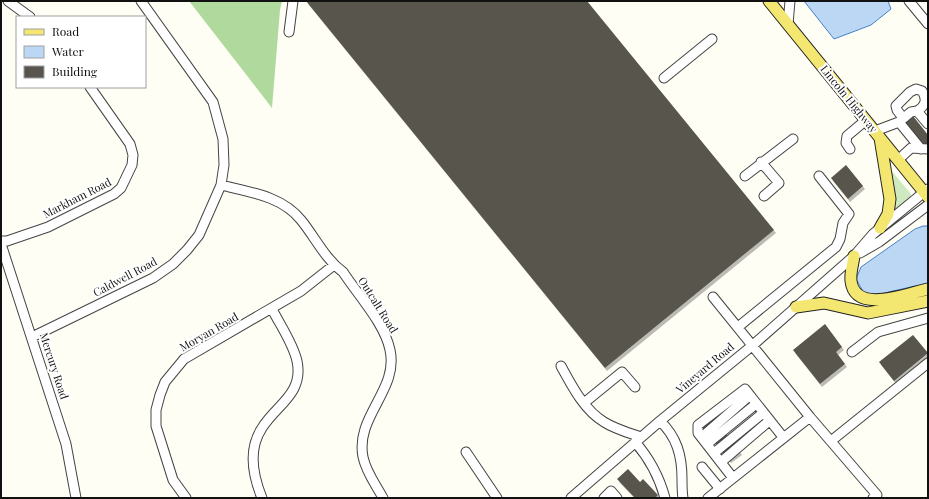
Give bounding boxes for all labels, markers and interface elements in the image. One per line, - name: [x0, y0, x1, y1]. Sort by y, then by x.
- legend: [16, 16, 146, 88]
- text: Road: [52, 23, 79, 39]
- text: Water: [51, 43, 85, 59]
- street label: Lincoln Highway: [817, 62, 882, 136]
- text: Building: [52, 63, 98, 79]
- street label: Markham Road: [40, 174, 114, 221]
- street label: Caldwell Road: [90, 253, 160, 300]
- street label: Outcalt Road: [355, 274, 402, 336]
- street label: Moryan Road: [177, 308, 241, 354]
- street label: Mercury Road: [37, 331, 73, 402]
- street label: Vineyard Road: [672, 338, 737, 397]

